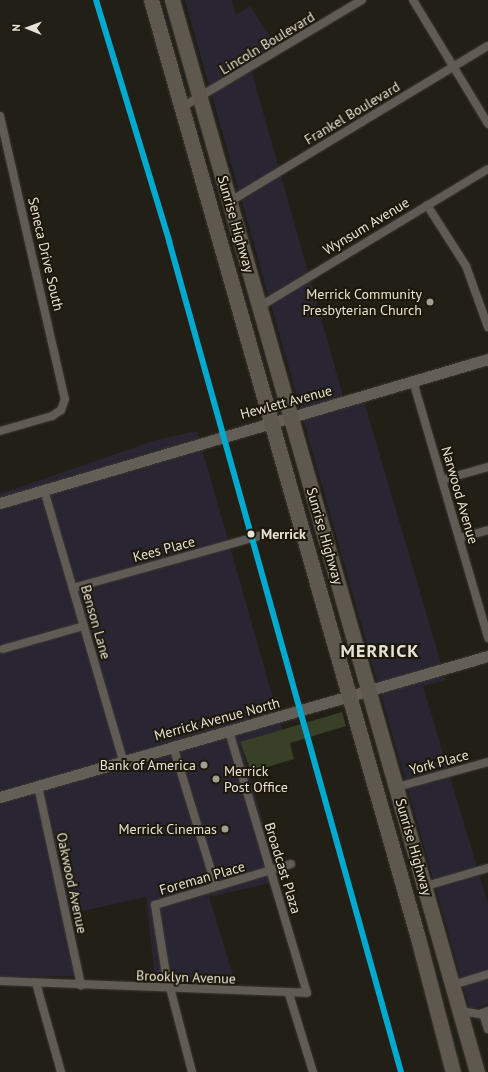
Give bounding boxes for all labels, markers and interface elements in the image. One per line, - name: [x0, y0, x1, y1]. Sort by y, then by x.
- north arrow: [8, 8, 48, 48]
- street label: Lincoln Boulevard: [217, 8, 317, 78]
- text: N: [9, 24, 23, 32]
- street label: Frankel Boulevard: [301, 78, 403, 148]
- street label: Sunrise Highway: [214, 174, 258, 274]
- street label: Wynsum Avenue: [320, 194, 412, 258]
- street label: Seneca Drive South: [25, 196, 67, 312]
- place label: Merrick Community Presbyterian Church: [302, 286, 422, 318]
- marker: Merrick Community Presbyterian Church: [425, 297, 435, 307]
- street label: Hewlett Avenue: [238, 382, 334, 422]
- street label: Narwood Avenue: [438, 444, 482, 546]
- street label: Sunrise Highway: [303, 486, 347, 586]
- place label: Merrick: [261, 526, 306, 542]
- marker: Merrick: [244, 527, 258, 541]
- street label: Kees Place: [131, 533, 197, 565]
- street label: Benson Lane: [77, 583, 115, 661]
- district label: MERRICK: [341, 640, 419, 662]
- street label: Merrick Avenue North: [152, 694, 282, 744]
- street label: York Place: [407, 746, 471, 778]
- place label: Bank of America: [99, 757, 196, 773]
- marker: Bank of America: [199, 760, 209, 770]
- place label: Merrick Post Office: [224, 763, 288, 796]
- marker: Merrick Post Office: [211, 774, 221, 784]
- street label: Sunrise Highway: [392, 797, 436, 897]
- street label: Broadcast Plaza: [261, 820, 305, 916]
- place label: Merrick Cinemas: [118, 821, 217, 837]
- marker: Merrick Cinemas: [220, 824, 230, 834]
- street label: Oakwood Avenue: [53, 831, 91, 935]
- street label: Foreman Place: [157, 858, 247, 898]
- street label: Brooklyn Avenue: [136, 967, 236, 987]

